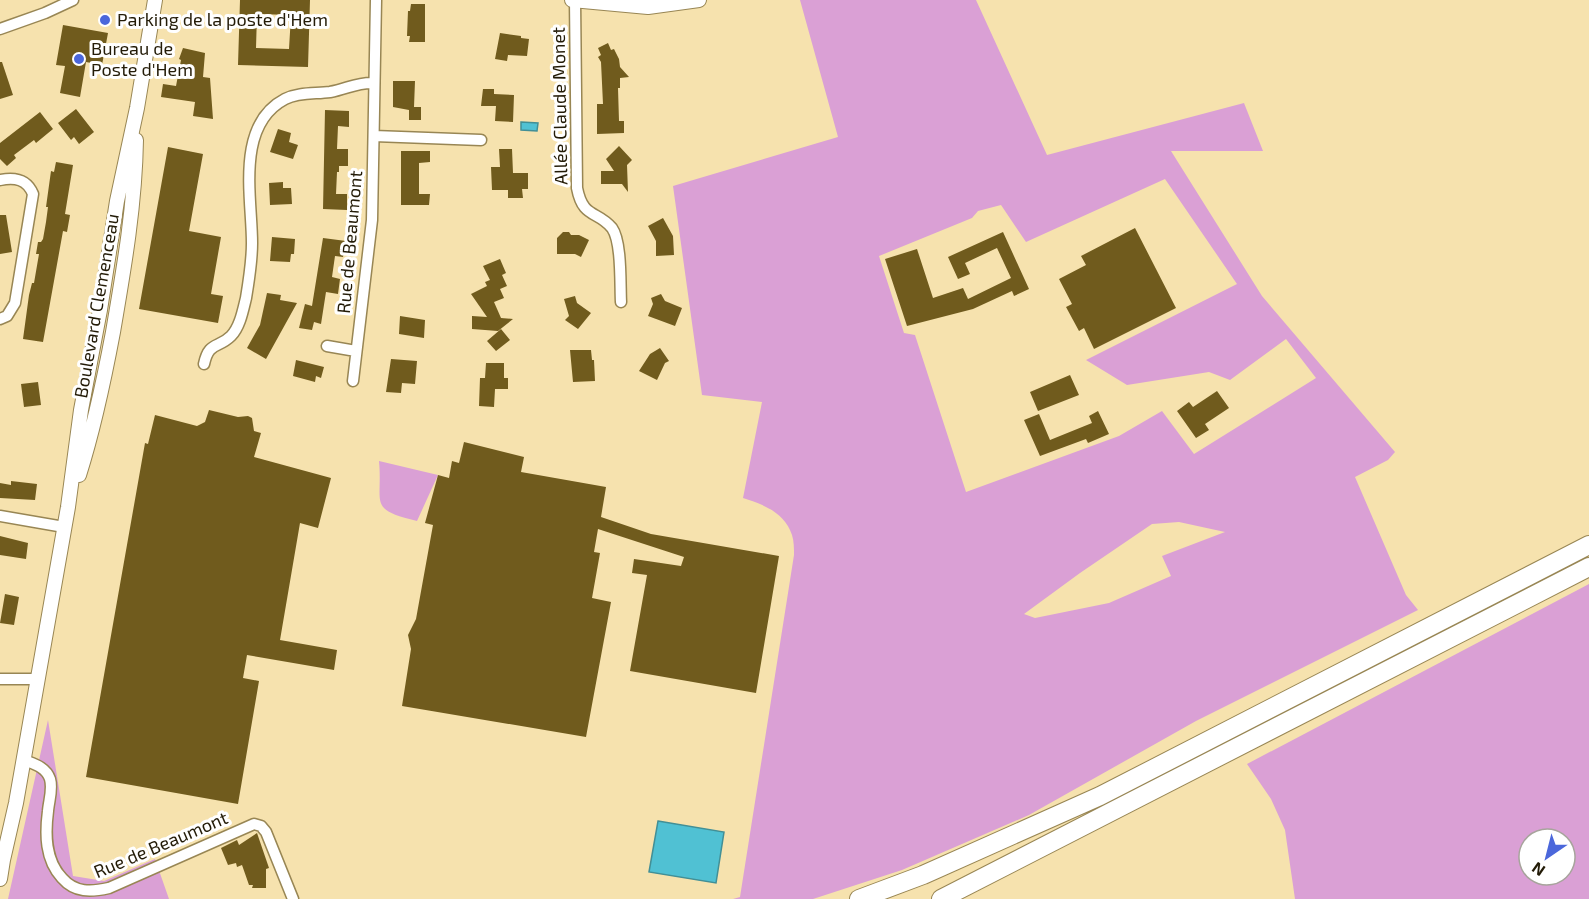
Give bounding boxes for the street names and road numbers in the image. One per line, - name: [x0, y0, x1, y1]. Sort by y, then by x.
- street label: Allée Claude Monet: [547, 27, 571, 185]
- street label: Rue de Beaumont: [332, 169, 366, 314]
- street label: Boulevard Clemenceau: [69, 212, 123, 400]
- street label: Rue de Beaumont: [90, 806, 231, 882]

